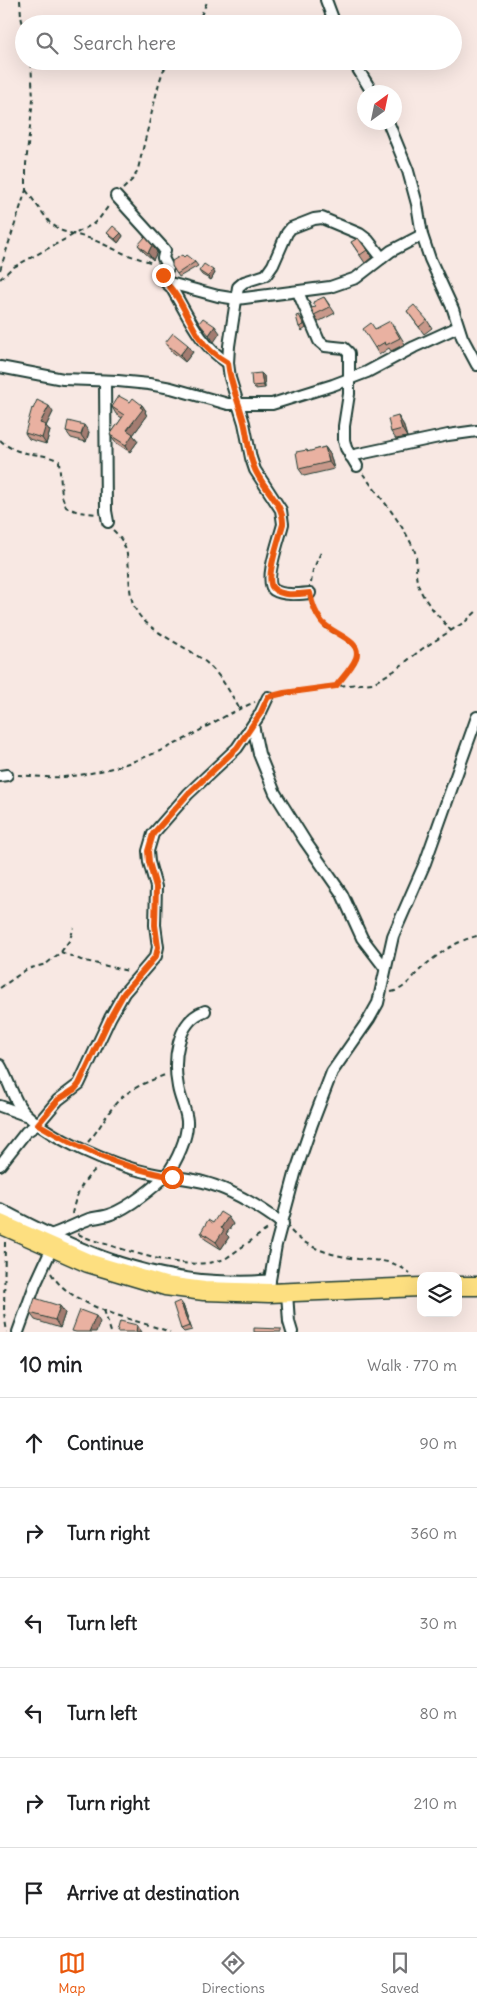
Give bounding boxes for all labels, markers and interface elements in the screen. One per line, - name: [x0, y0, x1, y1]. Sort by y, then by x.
- search box: [15, 15, 462, 70]
- icon: search: [33, 29, 61, 57]
- text: Search here: [73, 31, 176, 55]
- north arrow: [357, 85, 402, 130]
- route end: [152, 264, 175, 287]
- route start: [161, 1166, 184, 1189]
- map controls: [417, 1272, 462, 1317]
- button: layers: [417, 1272, 462, 1317]
- text: 10 min: [20, 1351, 82, 1378]
- text: Walk · 770 m: [367, 1355, 457, 1375]
- icon: ahead: [20, 1429, 48, 1457]
- text: Continue: [67, 1431, 144, 1455]
- text: 90 m: [419, 1433, 457, 1453]
- icon: right: [20, 1519, 48, 1547]
- text: Turn right: [67, 1521, 150, 1545]
- text: 360 m: [410, 1523, 457, 1543]
- icon: left: [20, 1609, 48, 1637]
- text: Turn left: [67, 1611, 137, 1635]
- text: 30 m: [420, 1613, 457, 1633]
- icon: left: [20, 1699, 48, 1727]
- text: Turn left: [67, 1701, 137, 1725]
- text: 80 m: [419, 1703, 457, 1723]
- icon: right: [20, 1789, 48, 1817]
- text: Turn right: [67, 1791, 150, 1815]
- text: 210 m: [414, 1793, 457, 1813]
- icon: arrive: [20, 1879, 48, 1907]
- text: Arrive at destination: [67, 1881, 240, 1905]
- tab: Map: [58, 1949, 86, 1997]
- tab: Directions: [202, 1949, 265, 1997]
- tab: Saved: [381, 1949, 419, 1997]

